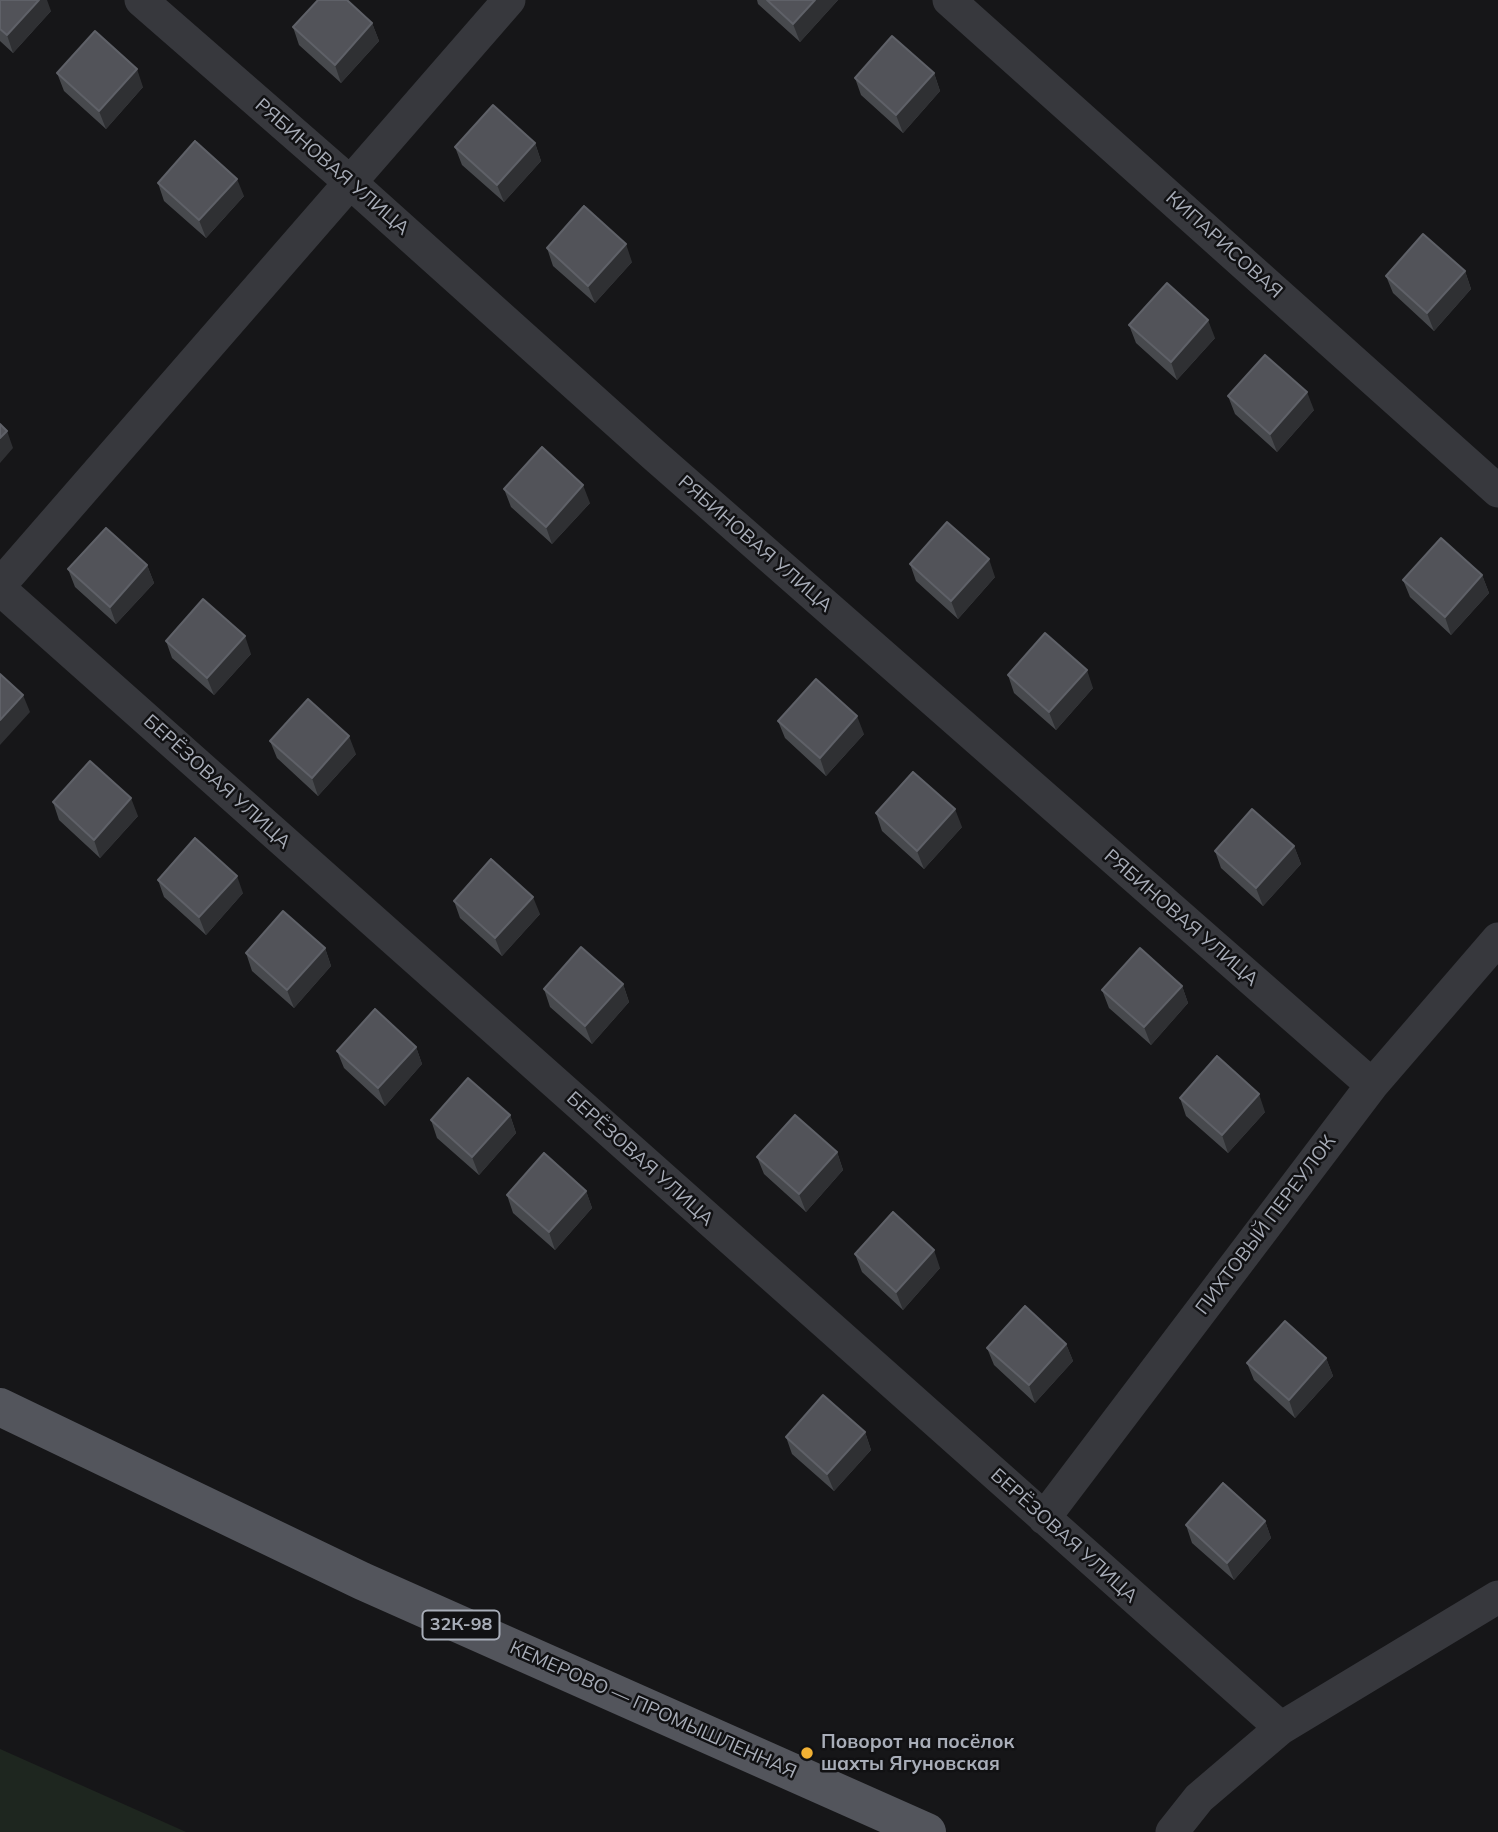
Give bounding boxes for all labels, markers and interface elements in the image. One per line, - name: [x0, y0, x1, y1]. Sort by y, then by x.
- street label: РЯБИНОВАЯ УЛИЦА: [250, 94, 414, 240]
- street label: КИПАРИСОВАЯ: [1161, 187, 1287, 303]
- street label: РЯБИНОВАЯ УЛИЦА: [673, 471, 837, 617]
- street label: БЕРЁЗОВАЯ УЛИЦА: [139, 710, 295, 854]
- street label: РЯБИНОВАЯ УЛИЦА: [1099, 845, 1263, 991]
- street label: БЕРЁЗОВАЯ УЛИЦА: [562, 1087, 718, 1231]
- street label: ПИХТОВЫЙ ПЕРЕУЛОК: [1191, 1131, 1341, 1319]
- street label: БЕРЁЗОВАЯ УЛИЦА: [986, 1464, 1142, 1608]
- road number: 32К-98: [422, 1610, 500, 1640]
- street label: КЕМЕРОВО — ПРОМЫШЛЕННАЯ: [506, 1636, 800, 1784]
- place label: Поворот на посёлок шахты Ягуновская: [821, 1731, 1014, 1775]
- marker: Поворот на посёлок шахты Ягуновская: [799, 1745, 815, 1761]

